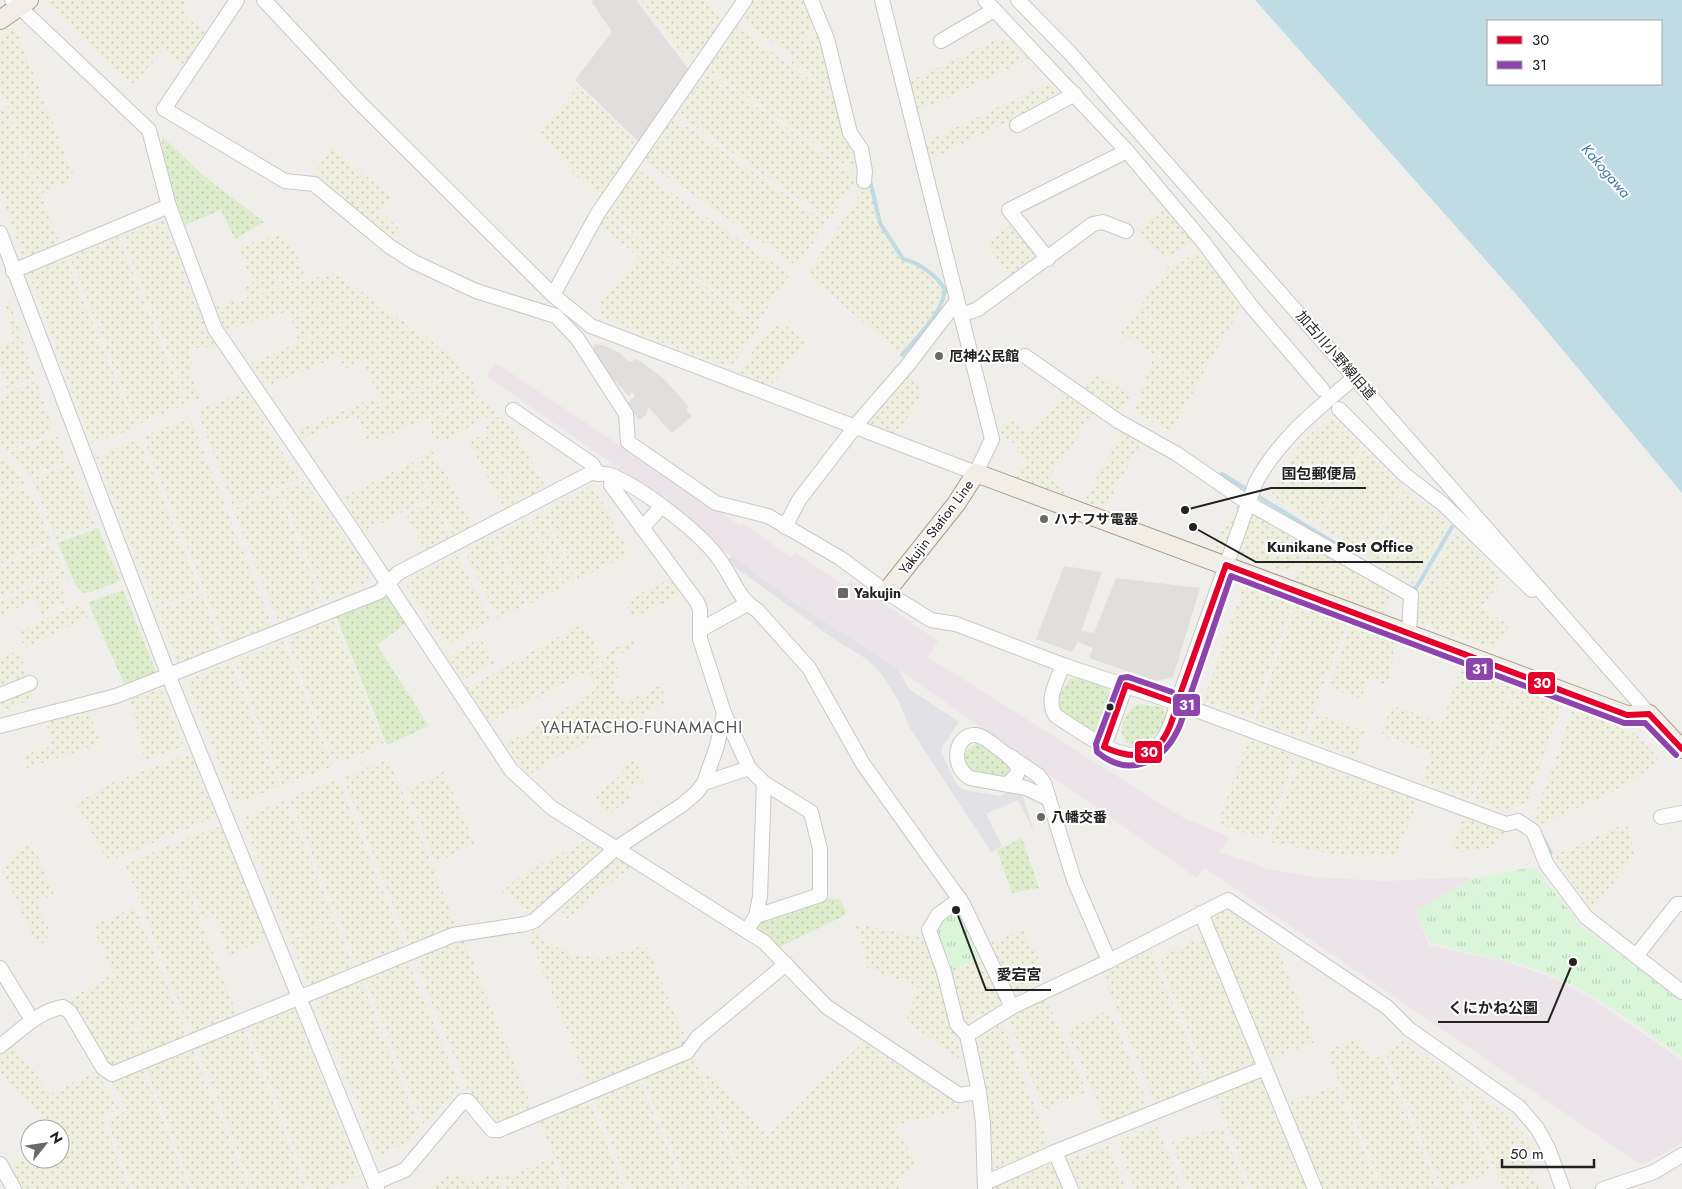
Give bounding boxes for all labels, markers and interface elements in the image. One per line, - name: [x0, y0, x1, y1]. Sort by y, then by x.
- legend: [1487, 20, 1662, 85]
- text: 30: [1532, 29, 1549, 51]
- text: 31: [1532, 54, 1547, 76]
- water label: Kakogawa: [1576, 139, 1636, 203]
- street label: 加古川小野線旧道: [1292, 306, 1380, 404]
- place label: 厄神公民館: [949, 346, 1019, 366]
- marker: 厄神公民館: [933, 350, 945, 362]
- callout: 国包郵便局: [1271, 458, 1366, 488]
- text: 国包郵便局: [1281, 463, 1357, 485]
- street label: Yakujin Station Line: [894, 476, 978, 578]
- place label: ハナフサ電器: [1054, 509, 1139, 529]
- marker: ハナフサ電器: [1038, 513, 1050, 525]
- callout: Kunikane Post Office: [1256, 532, 1423, 562]
- text: Kunikane Post Office: [1267, 536, 1414, 558]
- place label: Yakujin: [853, 583, 901, 603]
- marker: Yakujin: [836, 586, 850, 600]
- line badge: 31: [1465, 657, 1494, 681]
- text: 31: [1472, 659, 1488, 679]
- line badge: 30: [1527, 671, 1556, 695]
- text: 30: [1533, 673, 1551, 693]
- line badge: 31: [1172, 693, 1201, 717]
- text: 31: [1179, 695, 1195, 715]
- unlabelled marker: [1105, 702, 1115, 712]
- district label: YAHATACHO-FUNAMACHI: [541, 716, 743, 739]
- line badge: 30: [1134, 740, 1163, 764]
- text: 30: [1140, 742, 1158, 762]
- place label: 八幡交番: [1051, 807, 1107, 827]
- marker: 八幡交番: [1035, 811, 1047, 823]
- callout: 愛宕宮: [986, 960, 1051, 990]
- text: 愛宕宮: [996, 964, 1042, 986]
- callout: くにかね公園: [1438, 992, 1548, 1022]
- text: くにかね公園: [1448, 997, 1538, 1019]
- north arrow: [20, 1119, 70, 1169]
- text: N: [45, 1128, 68, 1147]
- scale bar: [1502, 1136, 1594, 1168]
- text: 50 m: [1510, 1143, 1544, 1165]

